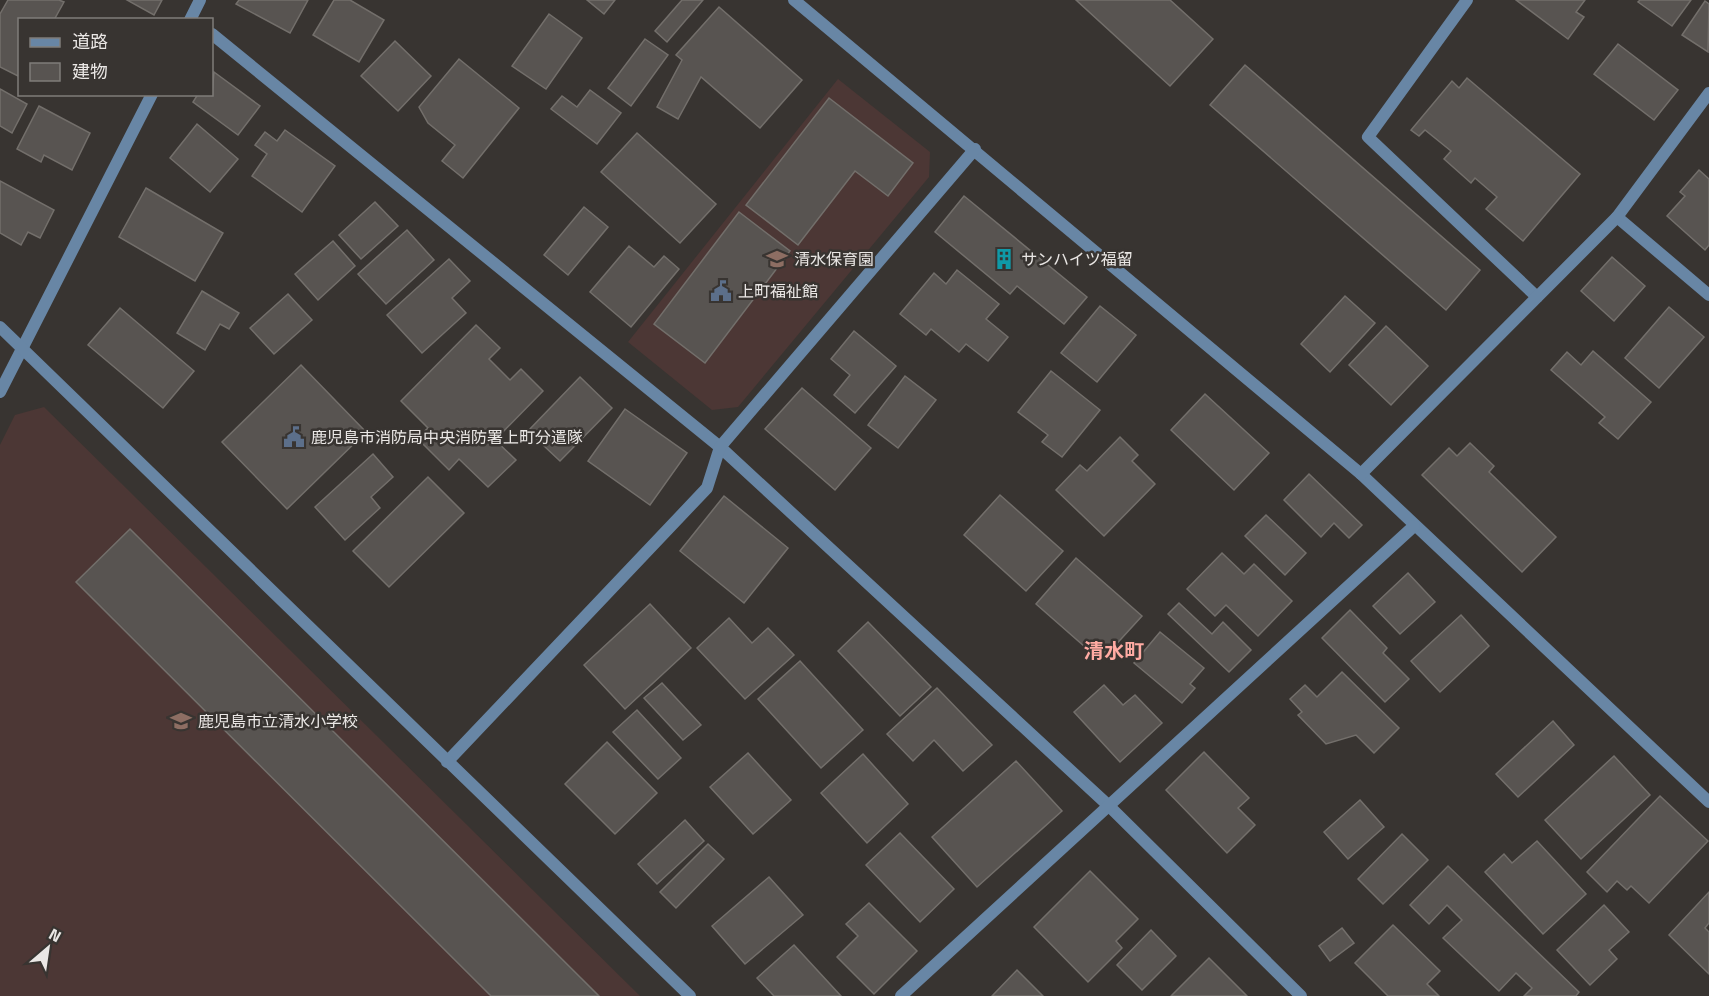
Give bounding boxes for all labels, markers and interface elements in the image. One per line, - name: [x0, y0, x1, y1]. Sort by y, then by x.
- legend: [18, 18, 213, 96]
- text: 道路: [72, 28, 108, 55]
- text: 建物: [72, 58, 108, 85]
- school or university icon: 清水保育園: [765, 247, 789, 271]
- place label: 清水保育園: [794, 247, 874, 271]
- building icon: サンハイツ福留: [992, 247, 1016, 271]
- place label: サンハイツ福留: [1021, 247, 1133, 271]
- public building icon: 上町福祉館: [709, 279, 733, 303]
- place label: 上町福祉館: [738, 279, 818, 303]
- public building icon: 鹿児島市消防局中央消防署上町分遣隊: [282, 425, 306, 449]
- place label: 鹿児島市消防局中央消防署上町分遣隊: [311, 425, 583, 449]
- district label: 清水町: [1084, 635, 1144, 666]
- school or university icon: 鹿児島市立清水小学校: [169, 709, 193, 733]
- place label: 鹿児島市立清水小学校: [198, 709, 358, 733]
- north arrow: [18, 918, 78, 978]
- text: N: [45, 922, 66, 948]

